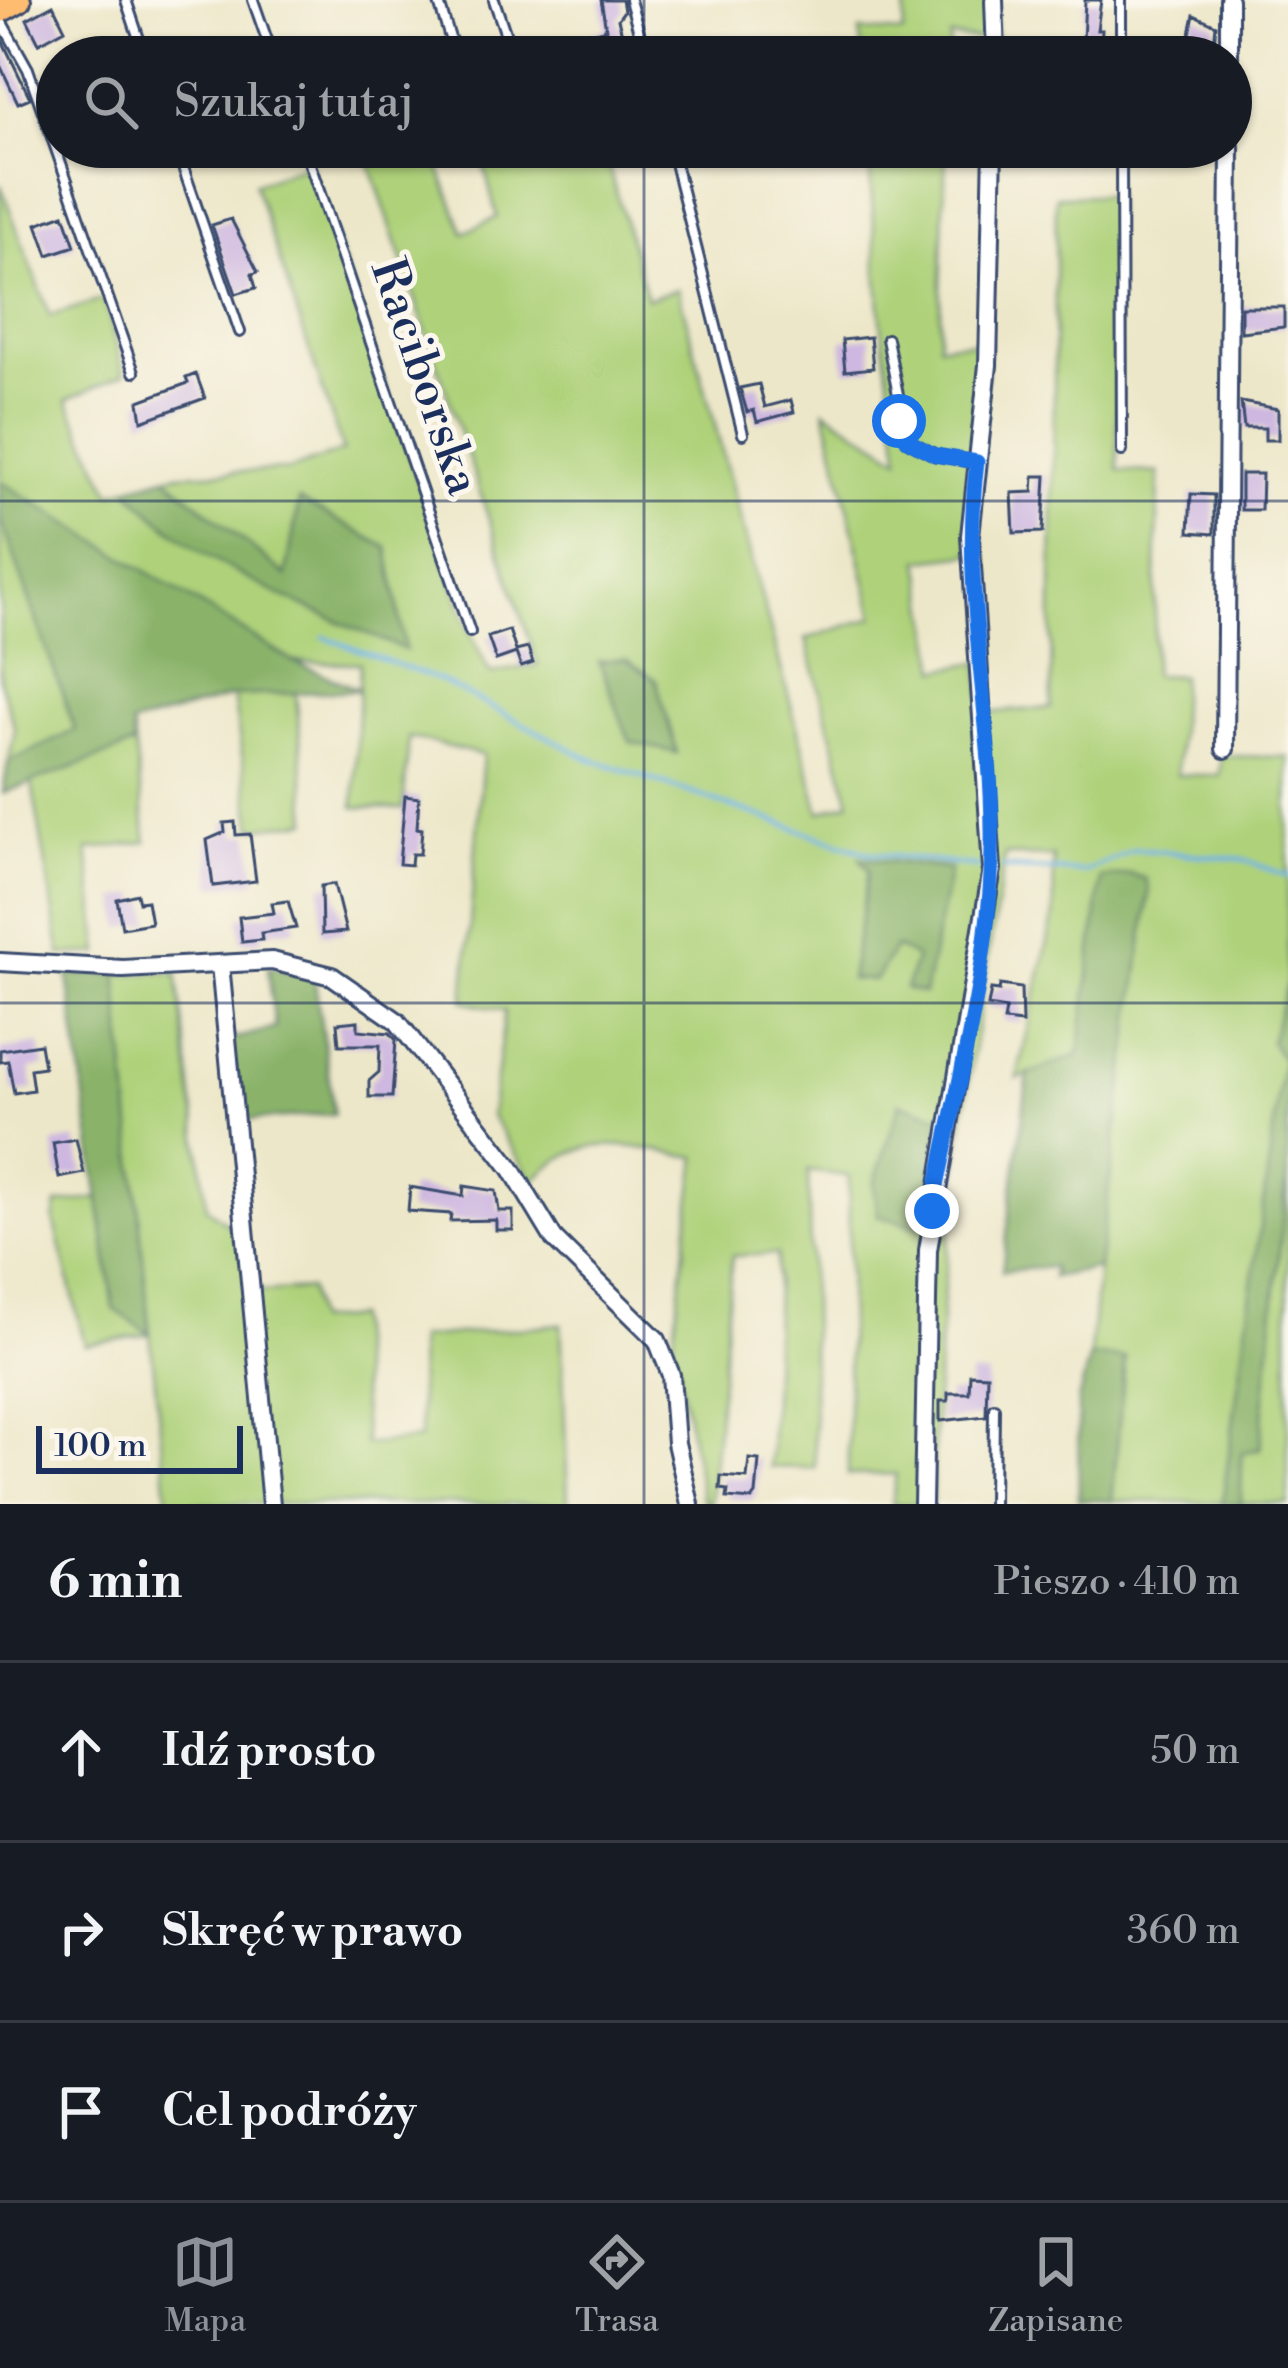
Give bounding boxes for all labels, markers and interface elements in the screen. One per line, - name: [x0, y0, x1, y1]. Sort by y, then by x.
- search box: [36, 36, 1252, 168]
- icon: search: [78, 69, 144, 135]
- text: Szukaj tutaj: [174, 74, 414, 131]
- street label: Raciborska: [356, 251, 493, 504]
- route start: [872, 394, 926, 448]
- route end: [905, 1184, 959, 1238]
- scale bar: [36, 1420, 243, 1473]
- text: 100 m: [54, 1426, 147, 1467]
- text: 6 min: [48, 1550, 182, 1614]
- text: Pieszo · 410 m: [994, 1558, 1240, 1607]
- icon: ahead: [48, 1719, 114, 1785]
- text: Idź prosto: [162, 1723, 377, 1780]
- text: 50 m: [1150, 1727, 1240, 1776]
- icon: right: [48, 1899, 114, 1965]
- text: Skręć w prawo: [162, 1903, 463, 1960]
- text: 360 m: [1127, 1907, 1240, 1956]
- icon: arrive: [48, 2079, 114, 2145]
- text: Cel podróży: [162, 2083, 417, 2140]
- tab: Mapa: [164, 2229, 246, 2342]
- tab: Trasa: [575, 2229, 659, 2342]
- tab: Zapisane: [988, 2229, 1124, 2342]

